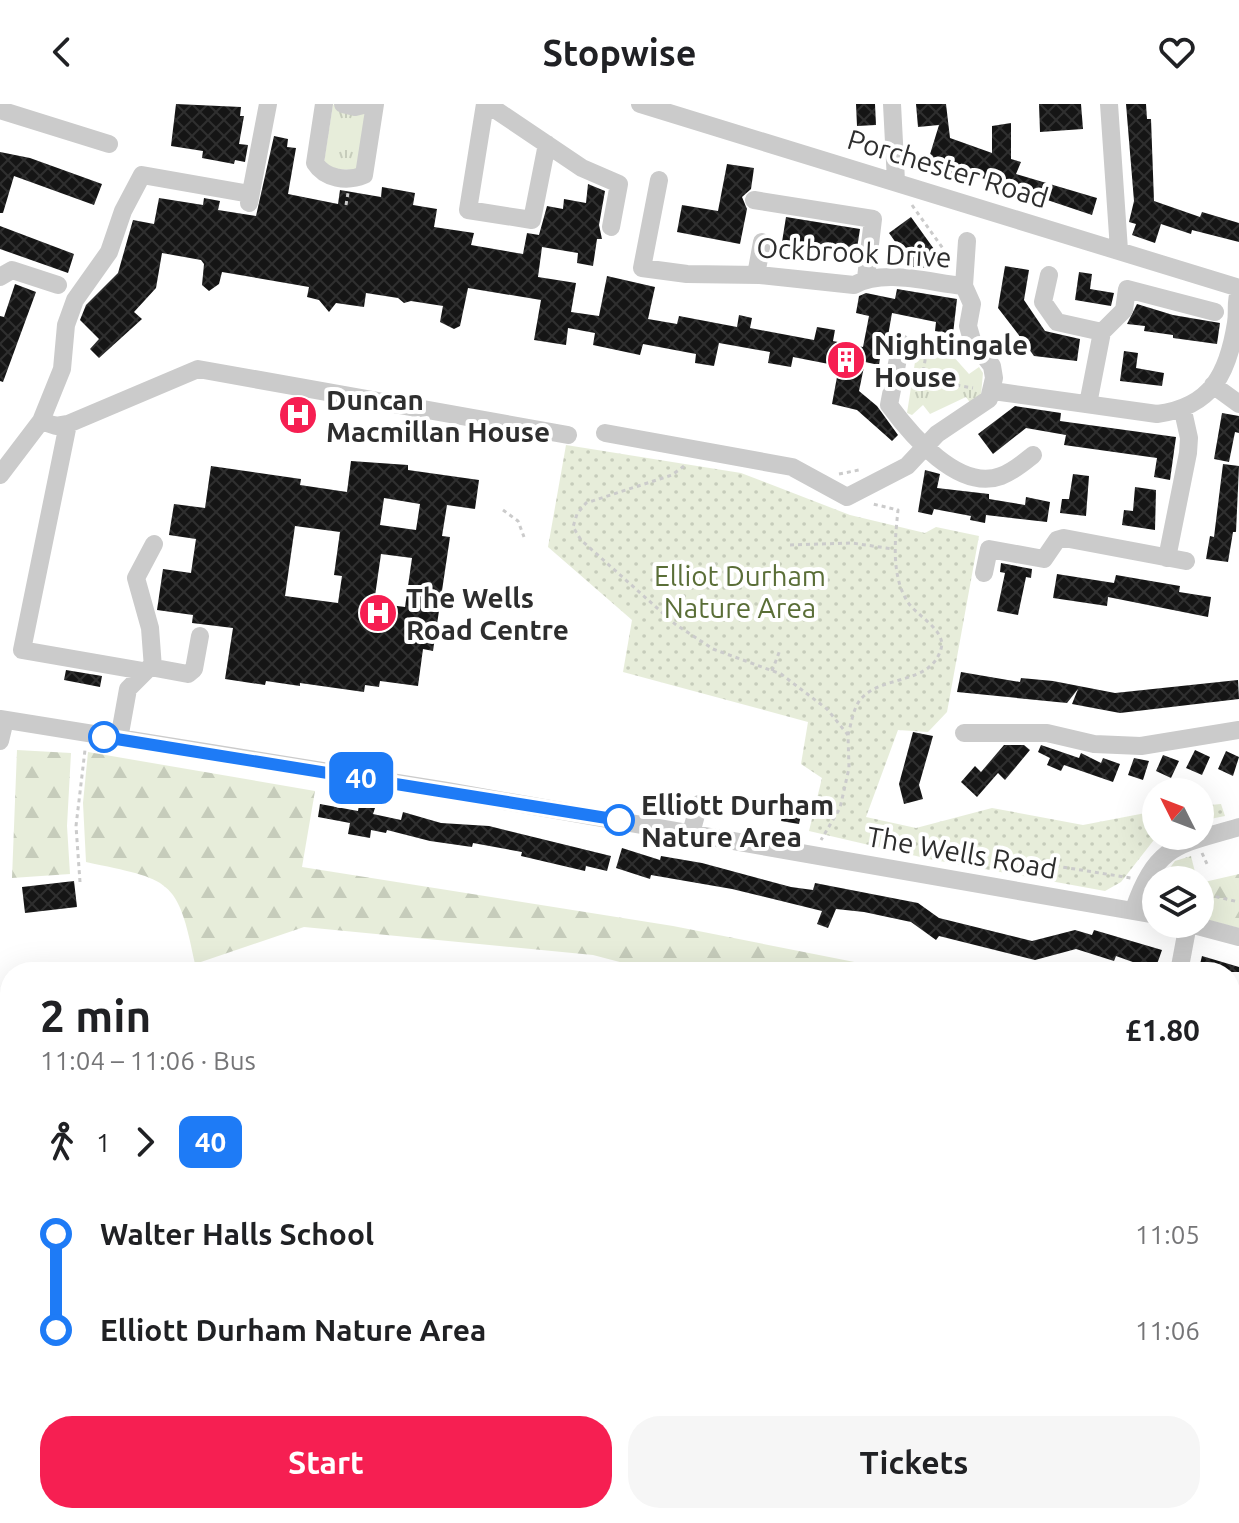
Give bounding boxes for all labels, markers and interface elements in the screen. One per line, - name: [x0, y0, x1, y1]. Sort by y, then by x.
- icon: back: [40, 30, 84, 74]
- icon: heart: [1155, 30, 1199, 74]
- text: Stopwise: [542, 32, 697, 73]
- street label: Porchester Road: [844, 123, 1052, 213]
- street label: Ockbrook Drive: [756, 231, 952, 273]
- place label: Nightingale House: [874, 329, 1028, 392]
- building icon: Nightingale House: [825, 339, 867, 381]
- place label: Duncan Macmillan House: [326, 384, 550, 447]
- hospital icon: Duncan Macmillan House: [277, 394, 319, 436]
- park label: Elliot Durham Nature Area: [654, 560, 826, 623]
- place label: The Wells Road Centre: [406, 582, 569, 645]
- hospital icon: The Wells Road Centre: [357, 592, 399, 634]
- unlabelled marker: [89, 722, 119, 752]
- line badge: 40: [325, 752, 397, 804]
- text: 40: [345, 762, 377, 793]
- north arrow: [1142, 778, 1214, 850]
- map controls: [1142, 778, 1214, 938]
- place label: Elliott Durham Nature Area: [641, 789, 834, 852]
- marker: Elliott Durham Nature Area: [604, 805, 634, 835]
- street label: The Wells Road: [865, 820, 1059, 884]
- button: layers: [1142, 866, 1214, 938]
- text: 2 min: [40, 991, 151, 1040]
- text: £1.80: [1125, 1013, 1200, 1047]
- text: 11:04 – 11:06 · Bus: [40, 1046, 256, 1075]
- icon: walk: [40, 1120, 84, 1164]
- icon: forward: [123, 1120, 167, 1164]
- text: 40: [195, 1126, 226, 1157]
- text: 1: [96, 1128, 111, 1157]
- text: Walter Halls School: [100, 1217, 374, 1251]
- text: 11:05: [1135, 1220, 1200, 1249]
- text: Elliott Durham Nature Area: [100, 1313, 486, 1347]
- text: 11:06: [1135, 1316, 1200, 1345]
- button: Start: [40, 1416, 612, 1508]
- button: Tickets: [628, 1416, 1200, 1508]

